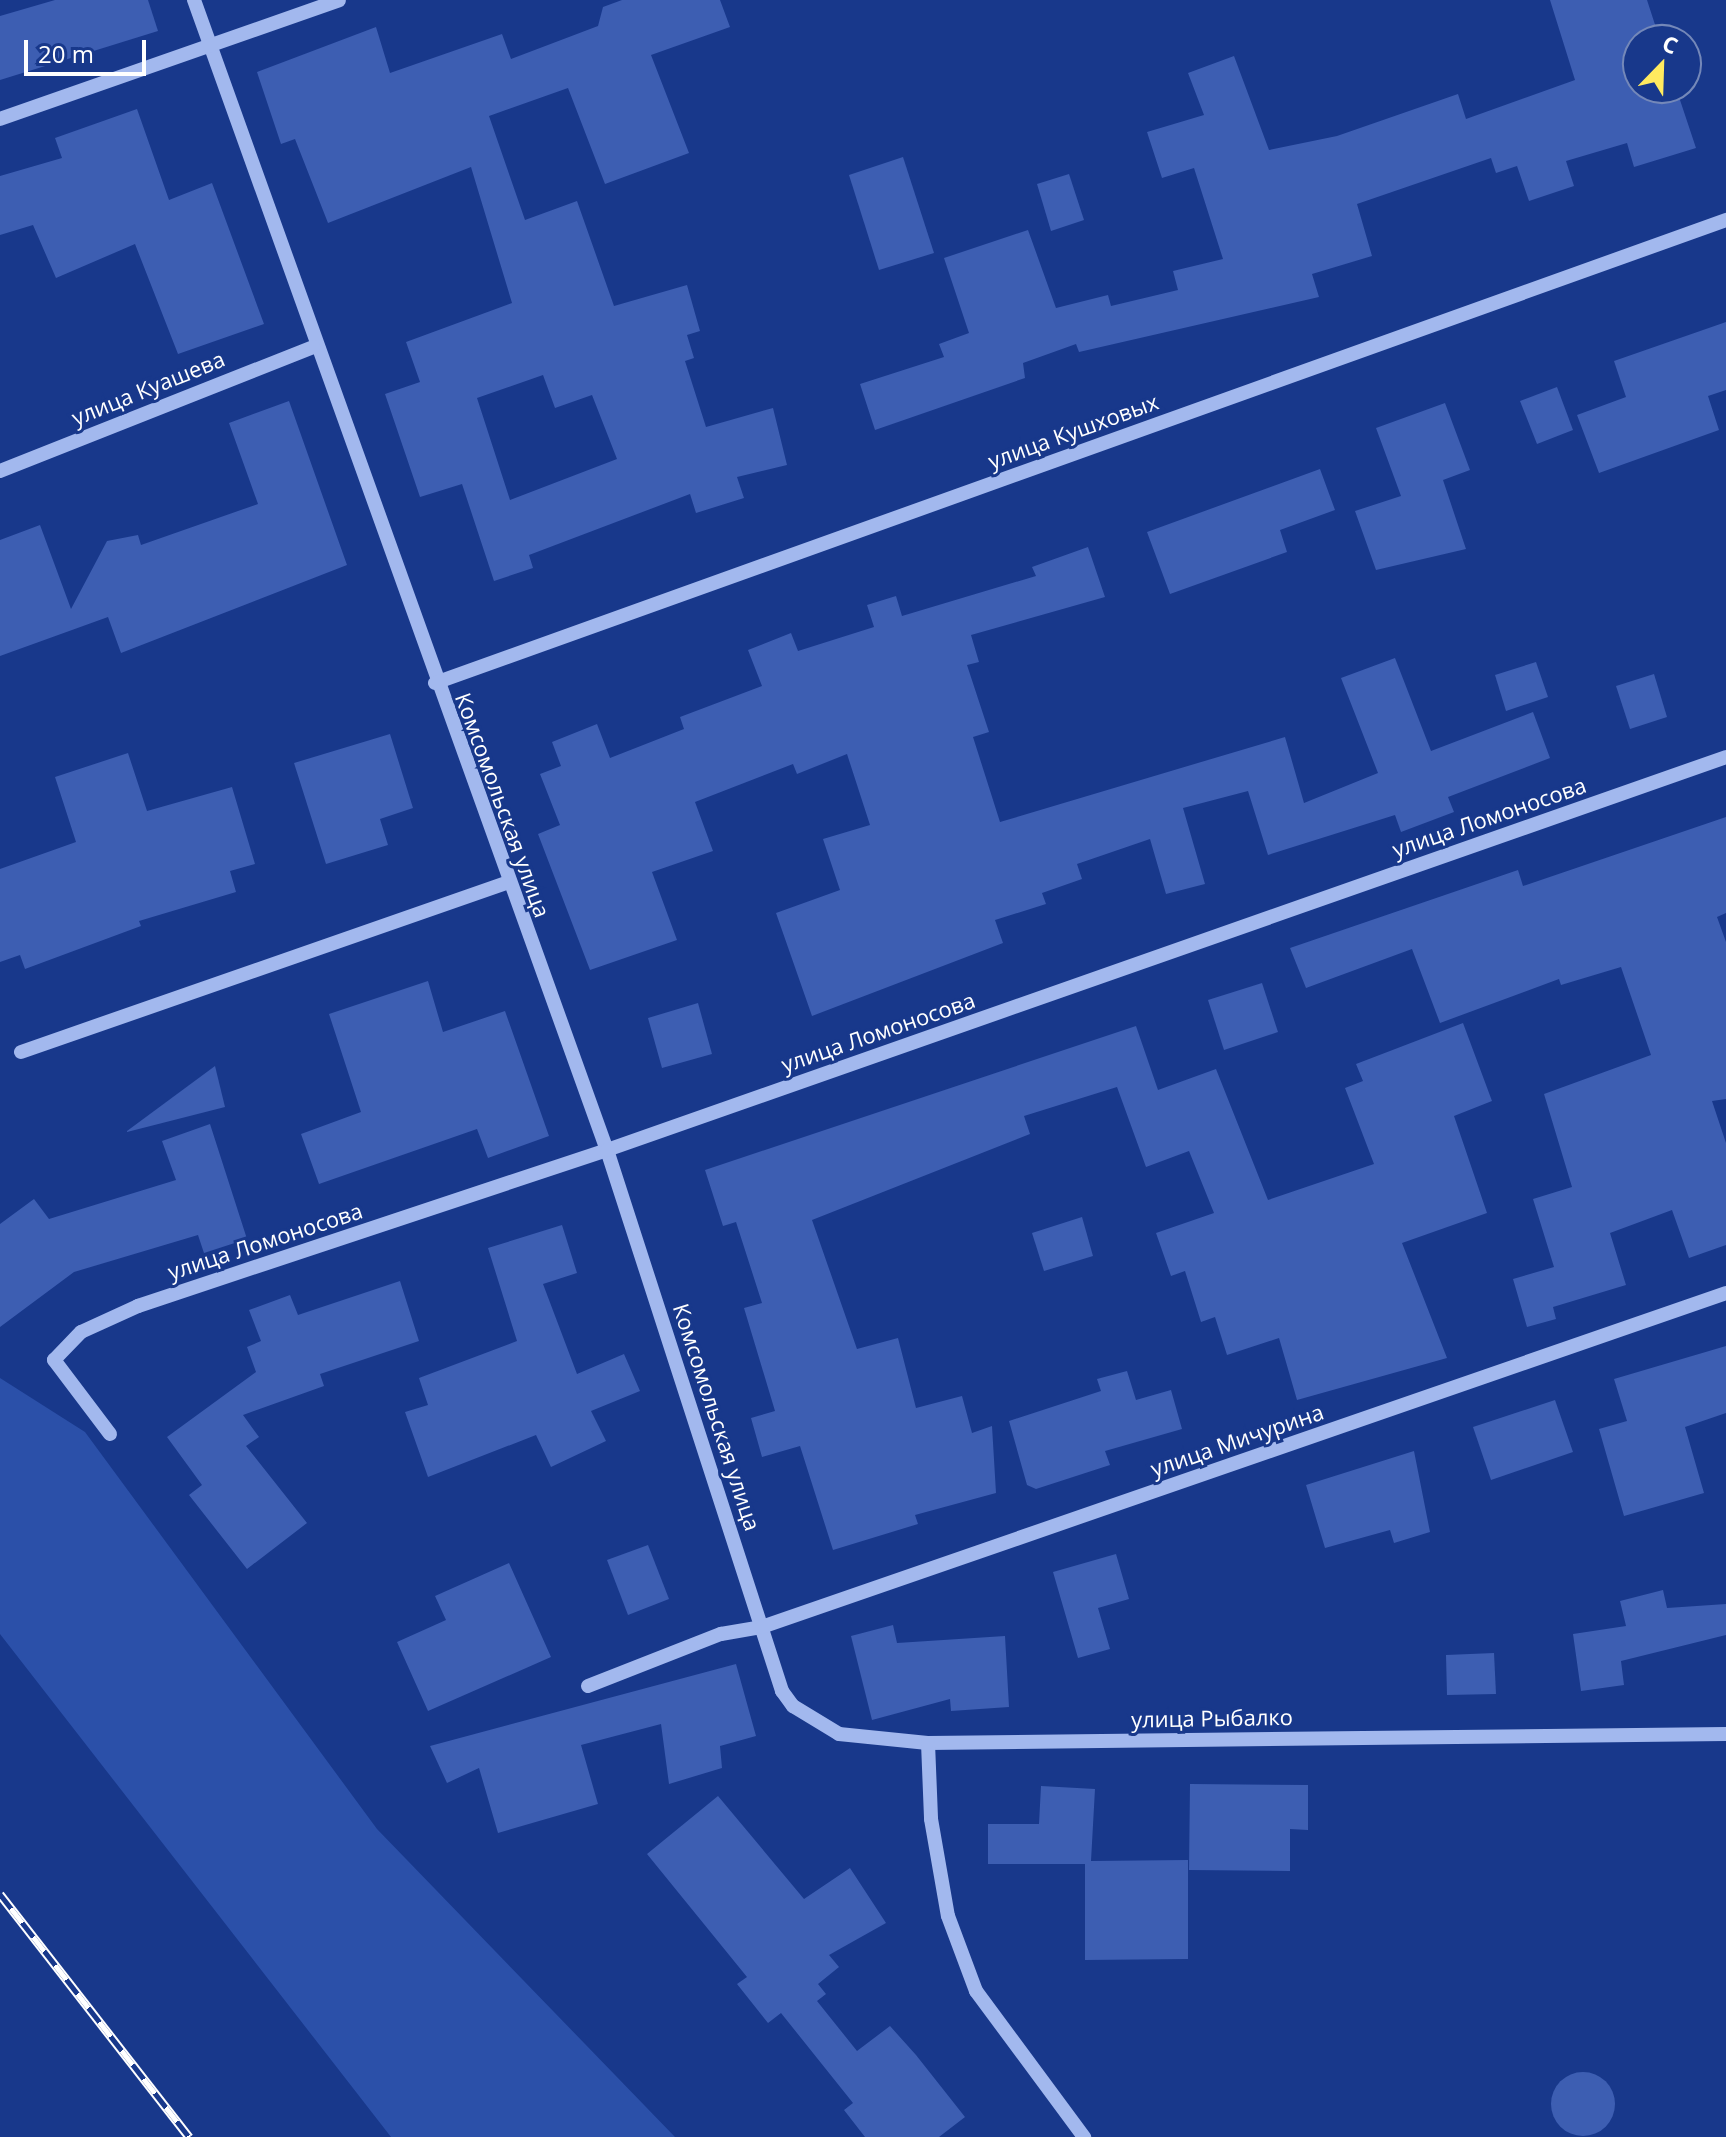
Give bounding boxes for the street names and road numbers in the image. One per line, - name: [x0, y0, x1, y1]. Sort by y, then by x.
- street label: улица Куашева: [68, 345, 228, 431]
- street label: улица Кушховых: [984, 388, 1162, 474]
- street label: Комсомольская улица: [450, 689, 556, 921]
- street label: улица Ломоносова: [1389, 771, 1589, 863]
- street label: улица Ломоносова: [778, 986, 978, 1078]
- street label: улица Ломоносова: [164, 1197, 366, 1285]
- street label: Комсомольская улица: [668, 1300, 766, 1534]
- street label: улица Мичурина: [1147, 1398, 1327, 1482]
- street label: улица Рыбалко: [1131, 1703, 1293, 1733]

